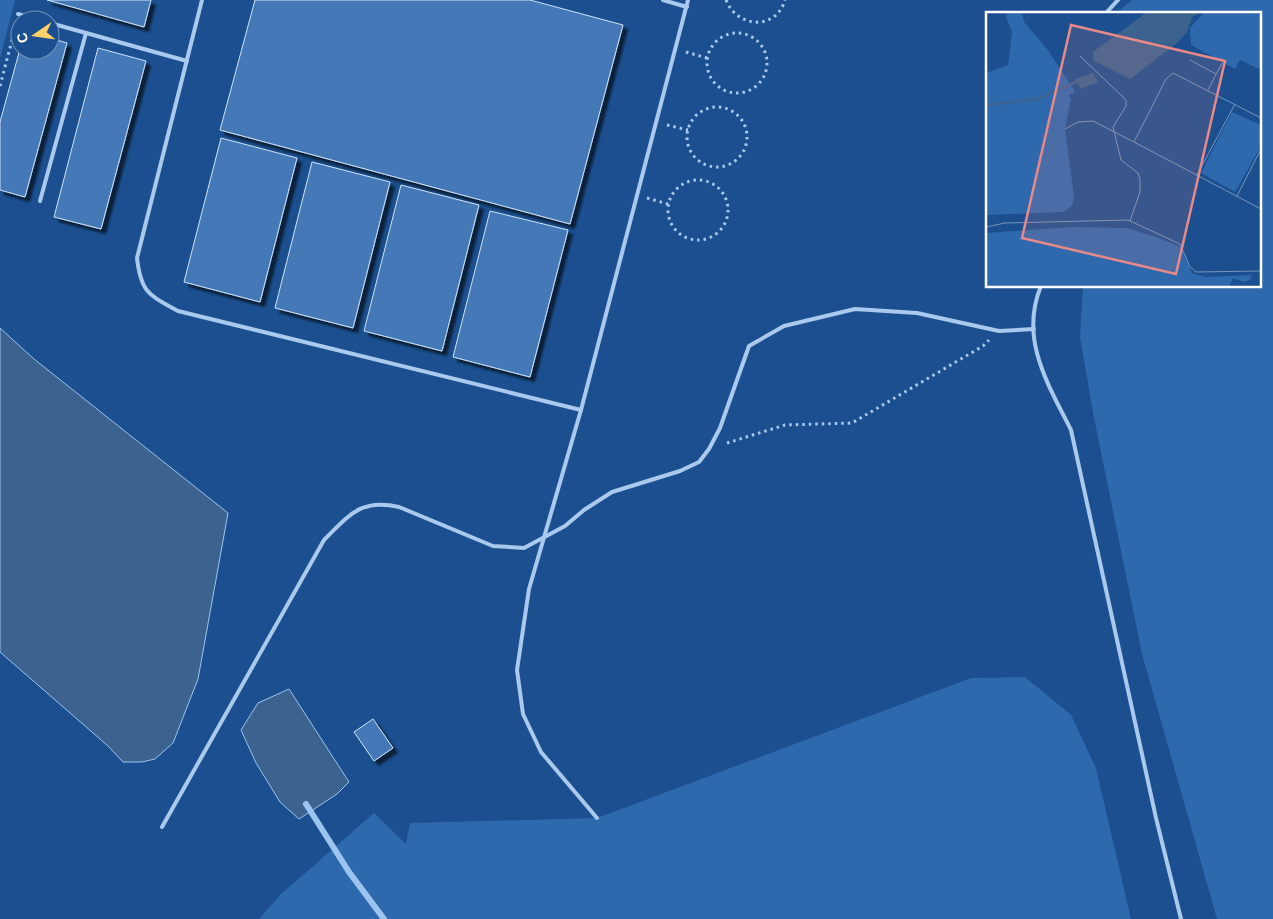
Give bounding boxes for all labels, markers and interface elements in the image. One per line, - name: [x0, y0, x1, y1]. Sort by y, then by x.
- north arrow: [10, 10, 60, 60]
- inset map: [986, 12, 1260, 288]
- text: С: [12, 31, 31, 45]

